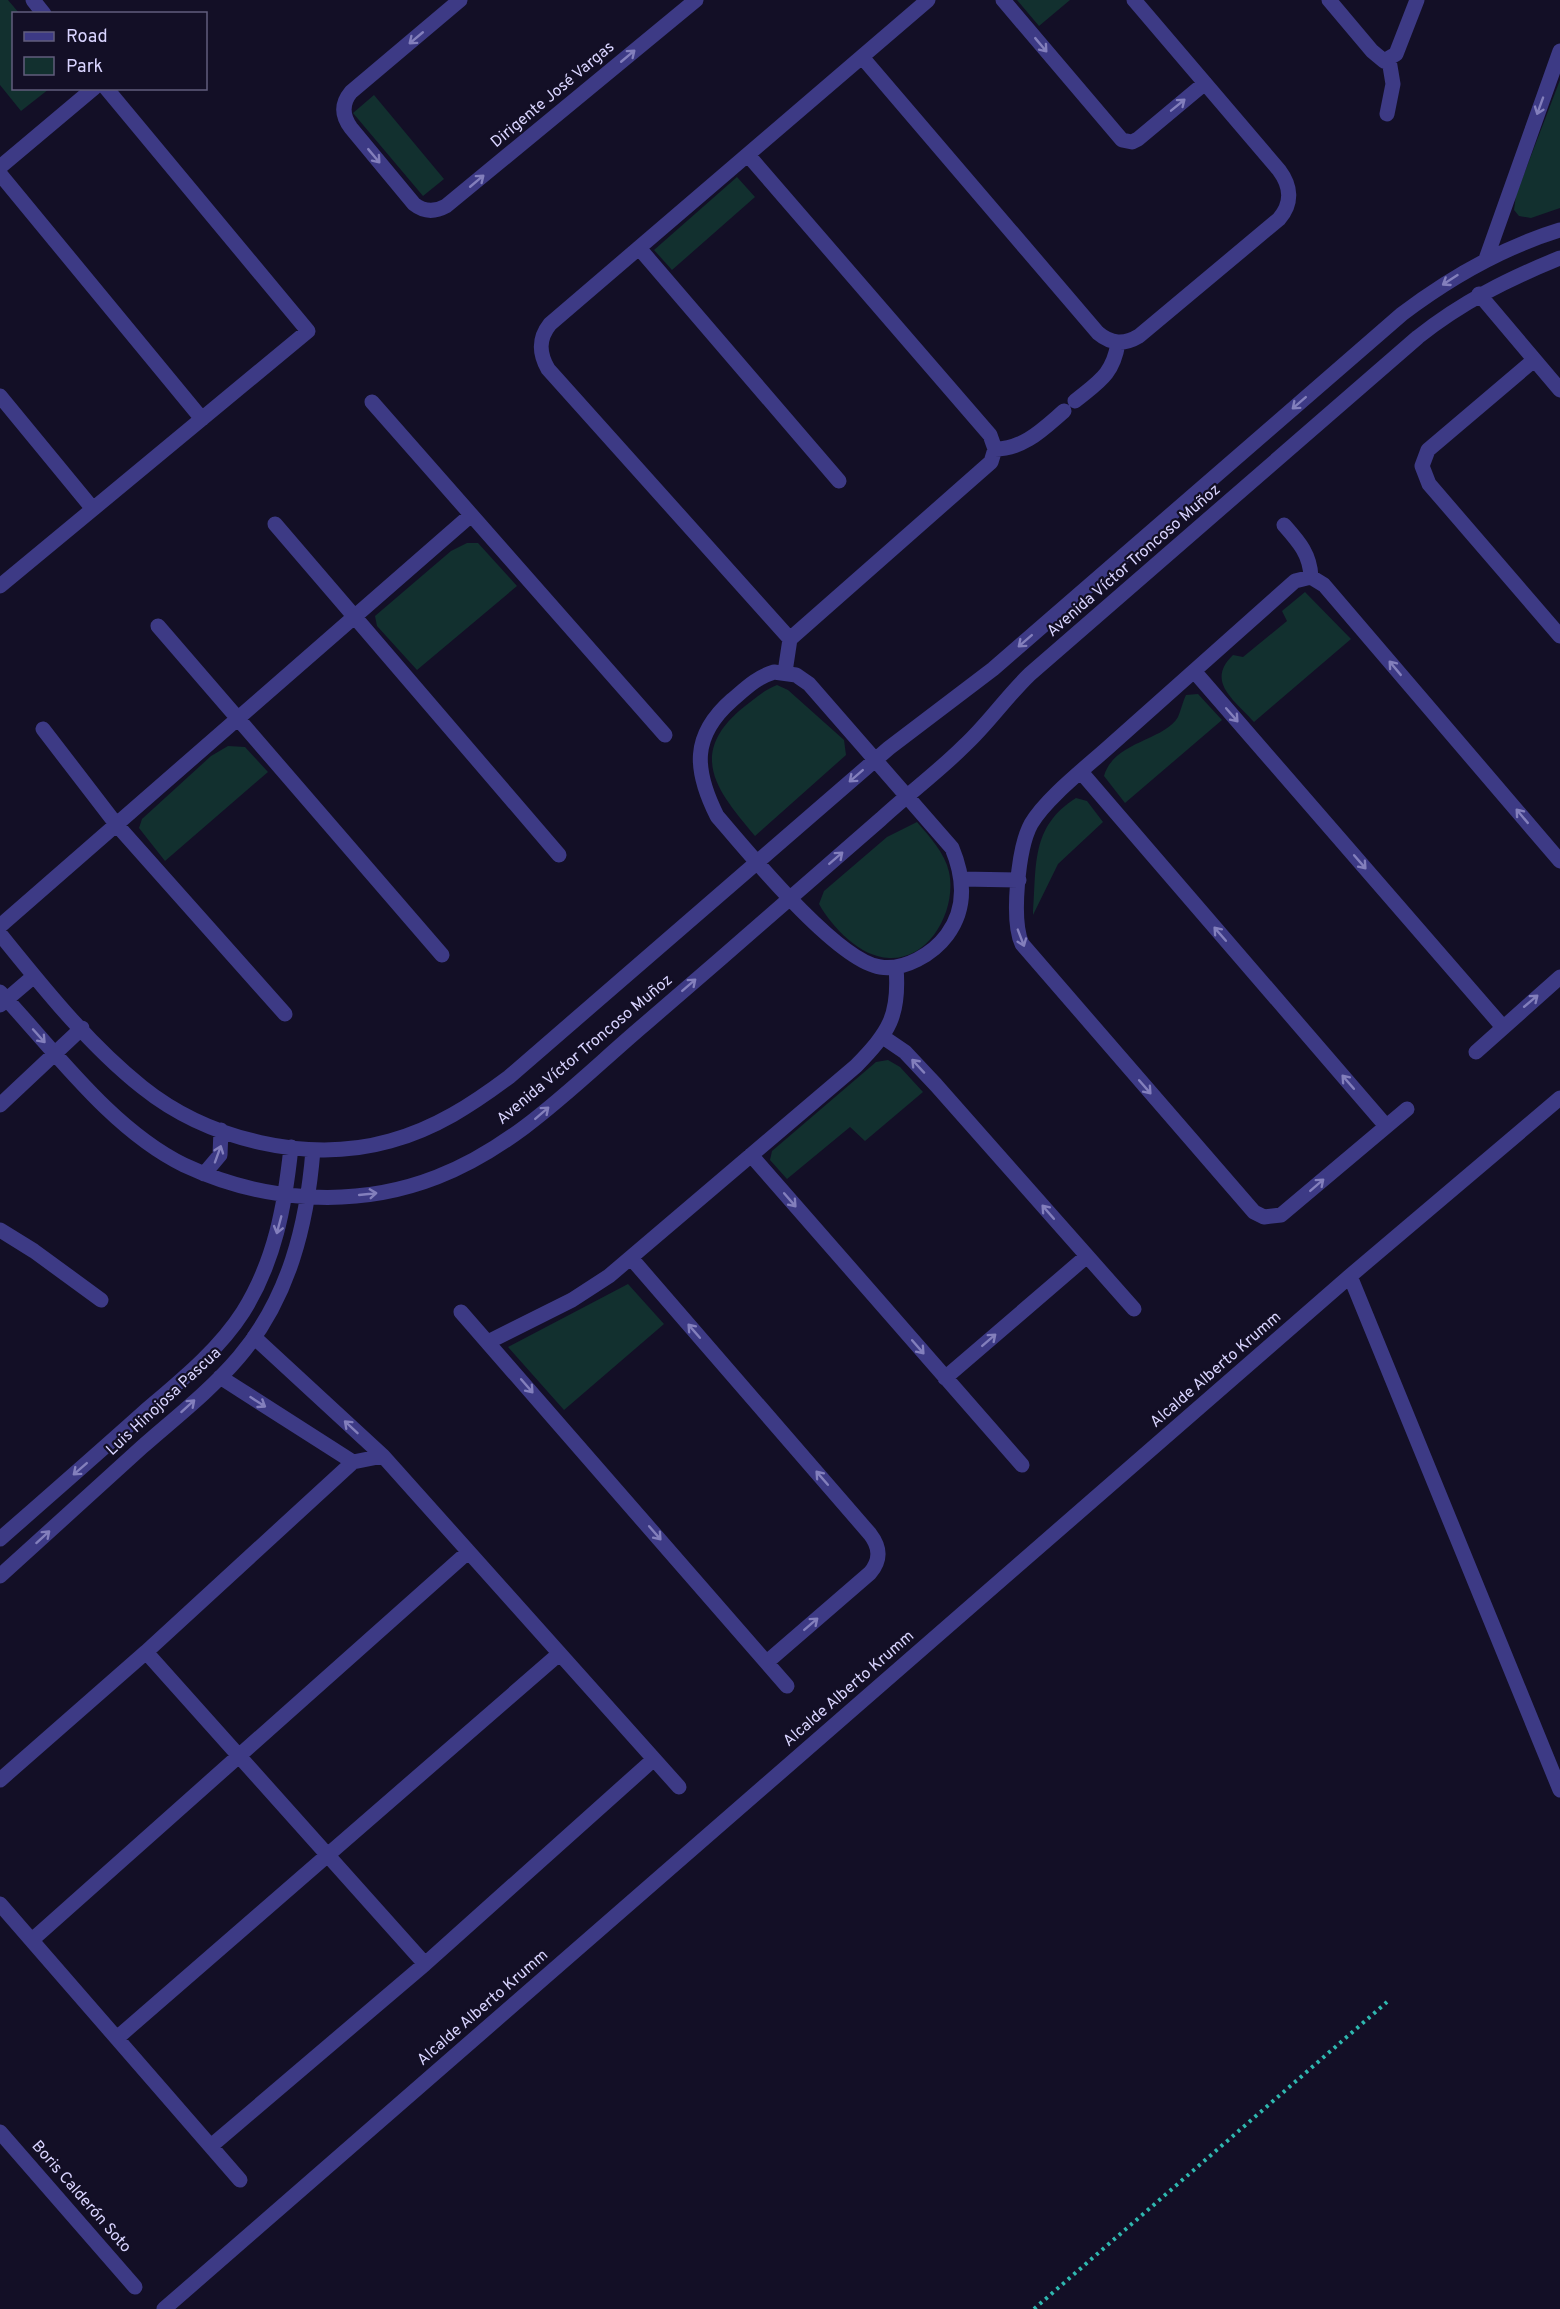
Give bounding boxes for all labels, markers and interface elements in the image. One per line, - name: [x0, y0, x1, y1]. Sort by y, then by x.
- legend: [12, 12, 207, 90]
- text: Road: [66, 26, 108, 49]
- one-way arrow: [408, 31, 424, 44]
- street label: Dirigente José Vargas: [487, 37, 619, 153]
- one-way arrow: [1034, 37, 1047, 53]
- one-way arrow: [620, 50, 636, 63]
- text: Park: [66, 56, 103, 79]
- one-way arrow: [1534, 96, 1545, 115]
- one-way arrow: [1170, 99, 1186, 112]
- one-way arrow: [367, 148, 381, 163]
- one-way arrow: [469, 174, 485, 187]
- one-way arrow: [1442, 274, 1459, 286]
- one-way arrow: [1291, 397, 1307, 410]
- street label: Avenida Víctor Troncoso Muñoz: [1043, 480, 1225, 642]
- one-way arrow: [1017, 635, 1033, 648]
- one-way arrow: [1389, 660, 1402, 676]
- one-way arrow: [1225, 707, 1239, 722]
- one-way arrow: [849, 769, 864, 783]
- one-way arrow: [1515, 809, 1529, 824]
- one-way arrow: [829, 851, 844, 865]
- one-way arrow: [1353, 854, 1367, 869]
- one-way arrow: [1214, 926, 1227, 942]
- one-way arrow: [1016, 928, 1027, 947]
- street label: Avenida Víctor Troncoso Muñoz: [493, 970, 677, 1130]
- one-way arrow: [681, 979, 697, 992]
- one-way arrow: [1523, 995, 1539, 1008]
- one-way arrow: [32, 1028, 47, 1043]
- one-way arrow: [911, 1059, 925, 1074]
- one-way arrow: [1341, 1075, 1355, 1090]
- one-way arrow: [1138, 1079, 1152, 1094]
- one-way arrow: [534, 1106, 549, 1120]
- one-way arrow: [214, 1145, 225, 1164]
- one-way arrow: [1309, 1178, 1324, 1192]
- one-way arrow: [357, 1188, 377, 1199]
- one-way arrow: [783, 1192, 797, 1207]
- one-way arrow: [1041, 1205, 1055, 1220]
- one-way arrow: [273, 1215, 284, 1234]
- street label: Alcalde Alberto Krumm: [1146, 1308, 1286, 1432]
- one-way arrow: [687, 1324, 701, 1339]
- one-way arrow: [981, 1333, 996, 1347]
- one-way arrow: [911, 1339, 925, 1354]
- street label: Luis Hinojosa Pascua: [102, 1344, 226, 1460]
- one-way arrow: [520, 1378, 534, 1393]
- one-way arrow: [249, 1396, 266, 1408]
- one-way arrow: [180, 1399, 195, 1413]
- one-way arrow: [343, 1420, 358, 1434]
- one-way arrow: [73, 1462, 88, 1476]
- one-way arrow: [815, 1470, 828, 1486]
- one-way arrow: [648, 1525, 662, 1540]
- one-way arrow: [36, 1530, 51, 1544]
- one-way arrow: [803, 1617, 819, 1630]
- street label: Alcalde Alberto Krumm: [779, 1627, 919, 1751]
- street label: Alcalde Alberto Krumm: [413, 1946, 553, 2070]
- street label: Boris Calderón Soto: [27, 2137, 135, 2257]

